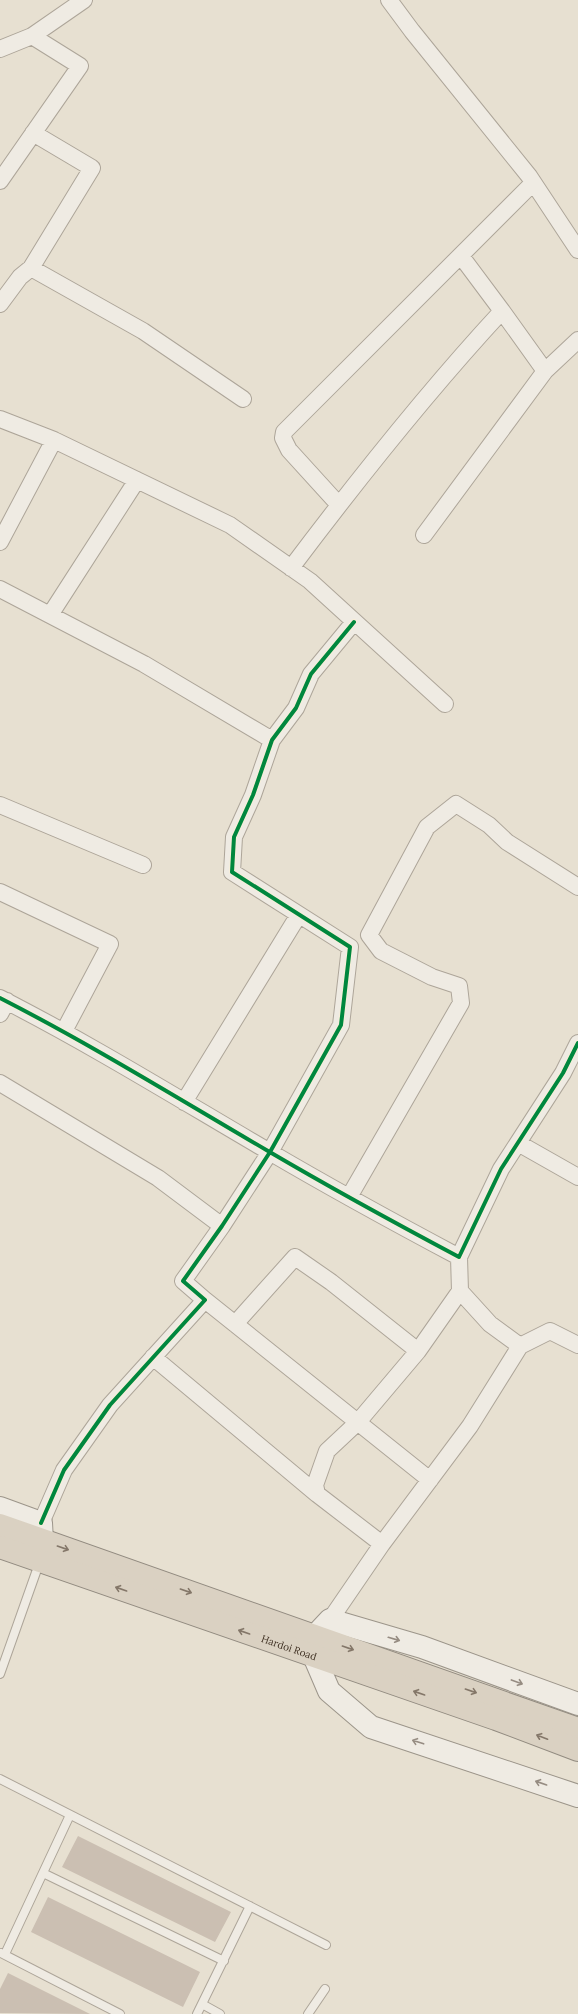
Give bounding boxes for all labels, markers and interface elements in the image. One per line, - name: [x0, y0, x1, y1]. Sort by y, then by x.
- one-way arrow: [56, 1545, 69, 1552]
- one-way arrow: [114, 1585, 127, 1592]
- one-way arrow: [179, 1587, 191, 1595]
- one-way arrow: [238, 1627, 250, 1635]
- street label: Hardoi Road: [260, 1632, 319, 1663]
- one-way arrow: [388, 1636, 401, 1643]
- one-way arrow: [342, 1644, 354, 1652]
- one-way arrow: [511, 1678, 523, 1686]
- one-way arrow: [464, 1687, 476, 1695]
- one-way arrow: [414, 1688, 426, 1696]
- one-way arrow: [536, 1732, 548, 1740]
- one-way arrow: [412, 1738, 425, 1745]
- one-way arrow: [536, 1779, 548, 1787]

